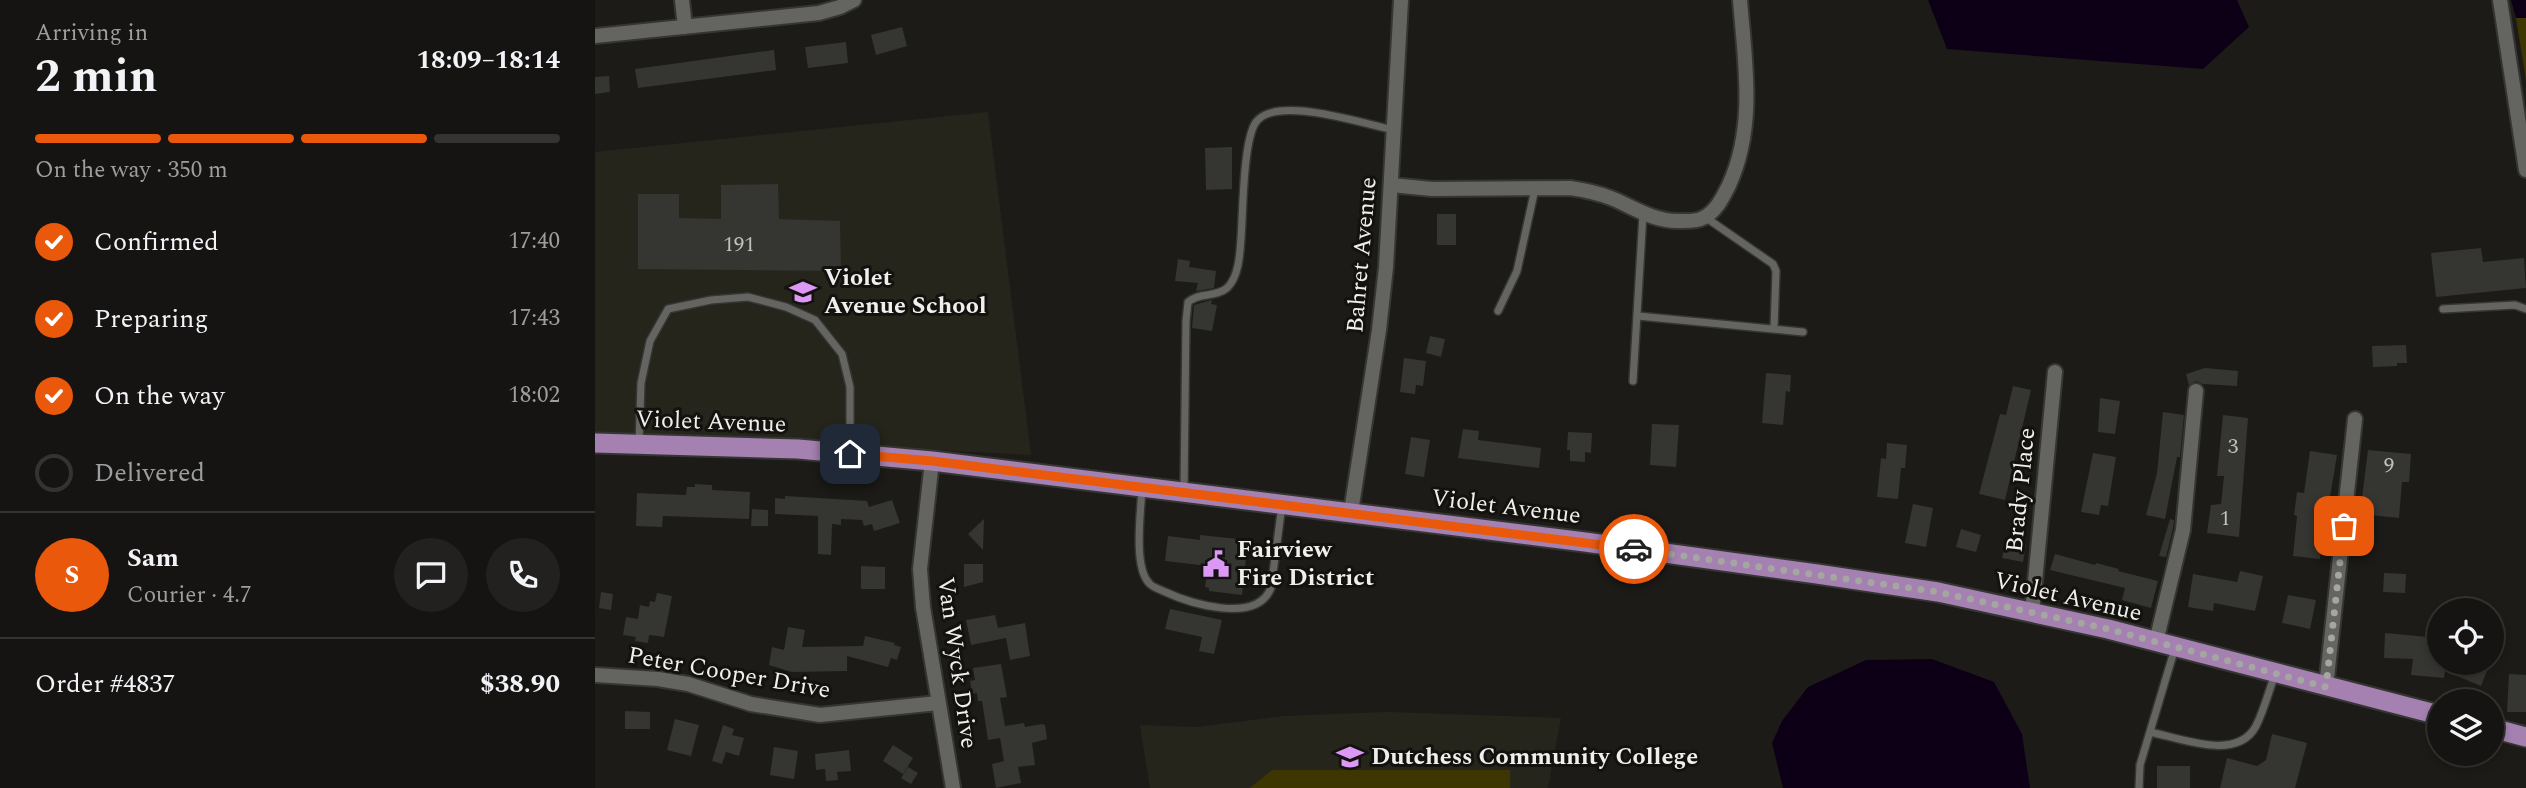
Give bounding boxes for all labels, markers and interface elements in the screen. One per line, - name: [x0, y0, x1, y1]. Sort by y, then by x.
- text: Arriving in: [35, 16, 148, 51]
- text: 18:09–18:14: [416, 40, 560, 80]
- text: 2 min: [35, 42, 157, 112]
- text: On the way · 350 m: [35, 153, 228, 188]
- street label: Bahret Avenue: [1337, 176, 1387, 334]
- text: Confirmed: [94, 222, 219, 262]
- icon: check: [35, 223, 73, 261]
- text: 17:40: [508, 224, 560, 259]
- house number: 191: [723, 229, 755, 261]
- place label: Violet Avenue School: [824, 260, 987, 324]
- school or university icon: Violet Avenue School: [788, 277, 818, 307]
- text: Preparing: [94, 299, 208, 339]
- icon: check: [35, 300, 73, 338]
- text: 17:43: [508, 301, 560, 336]
- text: On the way: [94, 376, 225, 416]
- icon: check: [35, 377, 73, 415]
- text: 18:02: [508, 378, 560, 413]
- street label: Violet Avenue: [635, 401, 787, 443]
- pin: [820, 424, 880, 484]
- street label: Brady Place: [1997, 426, 2045, 554]
- house number: 3: [2228, 431, 2239, 463]
- icon: home: [831, 435, 869, 473]
- house number: 9: [2384, 450, 2394, 482]
- text: Delivered: [94, 453, 205, 493]
- street label: Violet Avenue: [1429, 480, 1583, 534]
- pin: [2314, 496, 2374, 556]
- house number: 1: [2220, 503, 2230, 535]
- icon: bag: [2325, 507, 2363, 545]
- courier: [1599, 514, 1669, 584]
- icon: car: [1615, 530, 1653, 568]
- place label: Fairview Fire District: [1237, 532, 1374, 596]
- text: Sam: [127, 538, 179, 578]
- button: chat: [394, 538, 468, 612]
- button: phone: [486, 538, 560, 612]
- public building icon: Fairview Fire District: [1201, 549, 1231, 579]
- text: S: [65, 555, 79, 595]
- street label: Violet Avenue: [1991, 563, 2145, 631]
- street label: Van Wyck Drive: [927, 575, 987, 751]
- text: Courier · 4.7: [127, 578, 252, 613]
- map controls: [2427, 598, 2504, 766]
- button: locate: [2427, 598, 2504, 675]
- street label: Peter Cooper Drive: [625, 637, 833, 709]
- text: Order #4837: [35, 664, 175, 704]
- text: $38.90: [480, 664, 560, 704]
- button: layers: [2427, 689, 2504, 766]
- place label: Dutchess Community College: [1371, 739, 1698, 775]
- school or university icon: Dutchess Community College: [1335, 742, 1365, 772]

